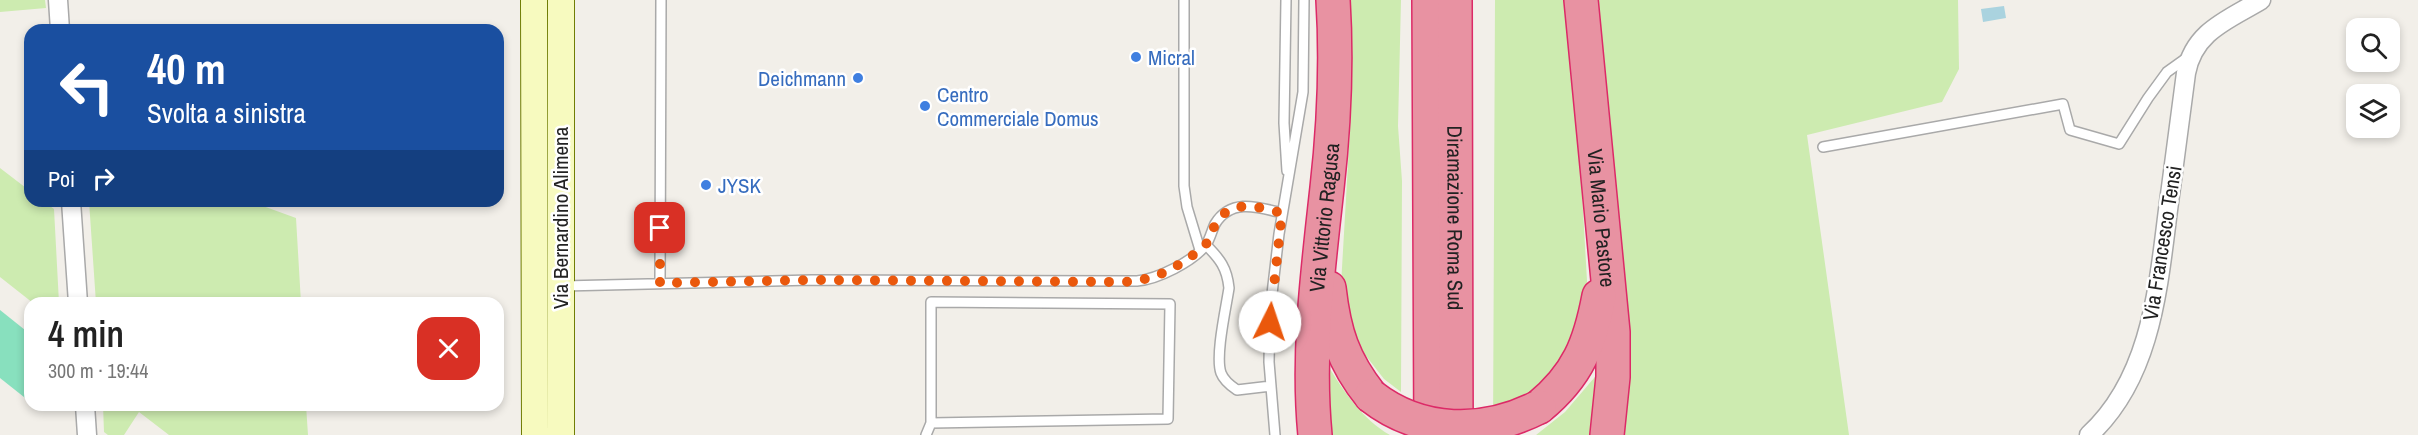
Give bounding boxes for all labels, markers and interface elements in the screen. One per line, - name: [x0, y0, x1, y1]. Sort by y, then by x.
- map controls: [2346, 18, 2400, 138]
- button: search: [2346, 18, 2400, 72]
- text: 40 m: [147, 41, 226, 97]
- place label: Micral: [1148, 43, 1195, 72]
- icon: left: [48, 48, 126, 126]
- marker: Micral: [1129, 50, 1143, 64]
- place label: Deichmann: [758, 64, 846, 93]
- marker: Deichmann: [851, 71, 865, 85]
- place label: Centro Commerciale Domus: [937, 80, 1099, 133]
- button: layers: [2346, 84, 2400, 138]
- text: Svolta a sinistra: [147, 95, 306, 131]
- marker: Centro Commerciale Domus: [918, 99, 932, 113]
- street label: Via Bernardino Alimena: [546, 126, 575, 309]
- street label: Diramazione Roma Sud: [1441, 126, 1470, 310]
- street label: Via Vittorio Ragusa: [1302, 141, 1346, 293]
- street label: Via Mario Pastore: [1581, 148, 1623, 288]
- icon: right: [87, 162, 120, 195]
- street label: Via Francesco Tensi: [2135, 163, 2189, 323]
- text: Poi: [48, 164, 75, 194]
- place label: JYSK: [718, 171, 762, 200]
- marker: JYSK: [699, 178, 713, 192]
- pin: [634, 202, 685, 253]
- icon: arrive: [643, 211, 676, 244]
- position arrow: [1238, 290, 1302, 354]
- text: 4 min: [48, 310, 124, 358]
- button: close: [417, 317, 480, 380]
- text: 300 m · 19:44: [48, 357, 148, 384]

